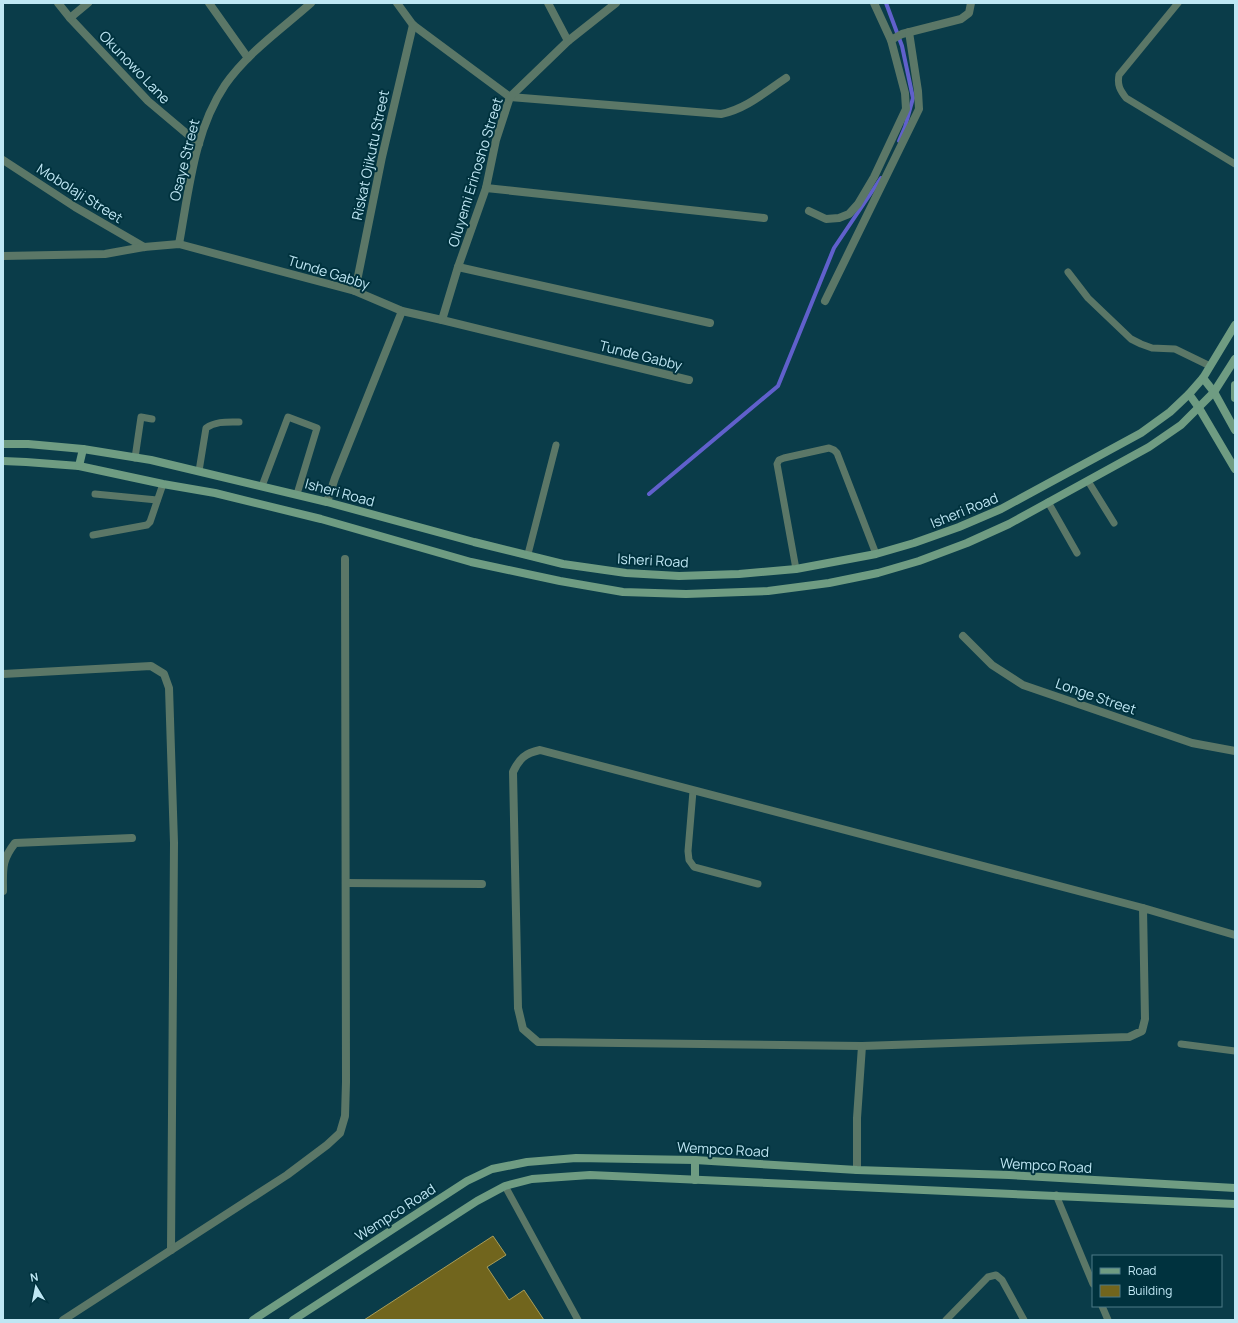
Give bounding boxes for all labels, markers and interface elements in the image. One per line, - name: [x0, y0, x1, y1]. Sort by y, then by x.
- street label: Okunowo Lane: [95, 26, 175, 108]
- street label: Riskat Ojikutu Street: [347, 88, 393, 222]
- street label: Oluyemi Erinosho Street: [443, 95, 507, 249]
- street label: Osaye Street: [165, 117, 203, 203]
- street label: Mobolaji Street: [33, 159, 127, 227]
- street label: Tunde Gabby: [286, 251, 373, 294]
- street label: Tunde Gabby: [598, 336, 685, 375]
- street label: Isheri Road: [303, 474, 377, 510]
- street label: Isheri Road: [927, 488, 1001, 532]
- street label: Isheri Road: [617, 549, 689, 571]
- street label: Longe Street: [1053, 673, 1139, 719]
- street label: Wempco Road: [676, 1137, 770, 1161]
- street label: Wempco Road: [999, 1153, 1093, 1177]
- street label: Wempco Road: [351, 1179, 439, 1245]
- legend: [1092, 1255, 1222, 1307]
- text: Road: [1128, 1262, 1156, 1279]
- north arrow: [16, 1267, 56, 1307]
- text: N: [29, 1269, 39, 1285]
- text: Building: [1128, 1282, 1172, 1299]

